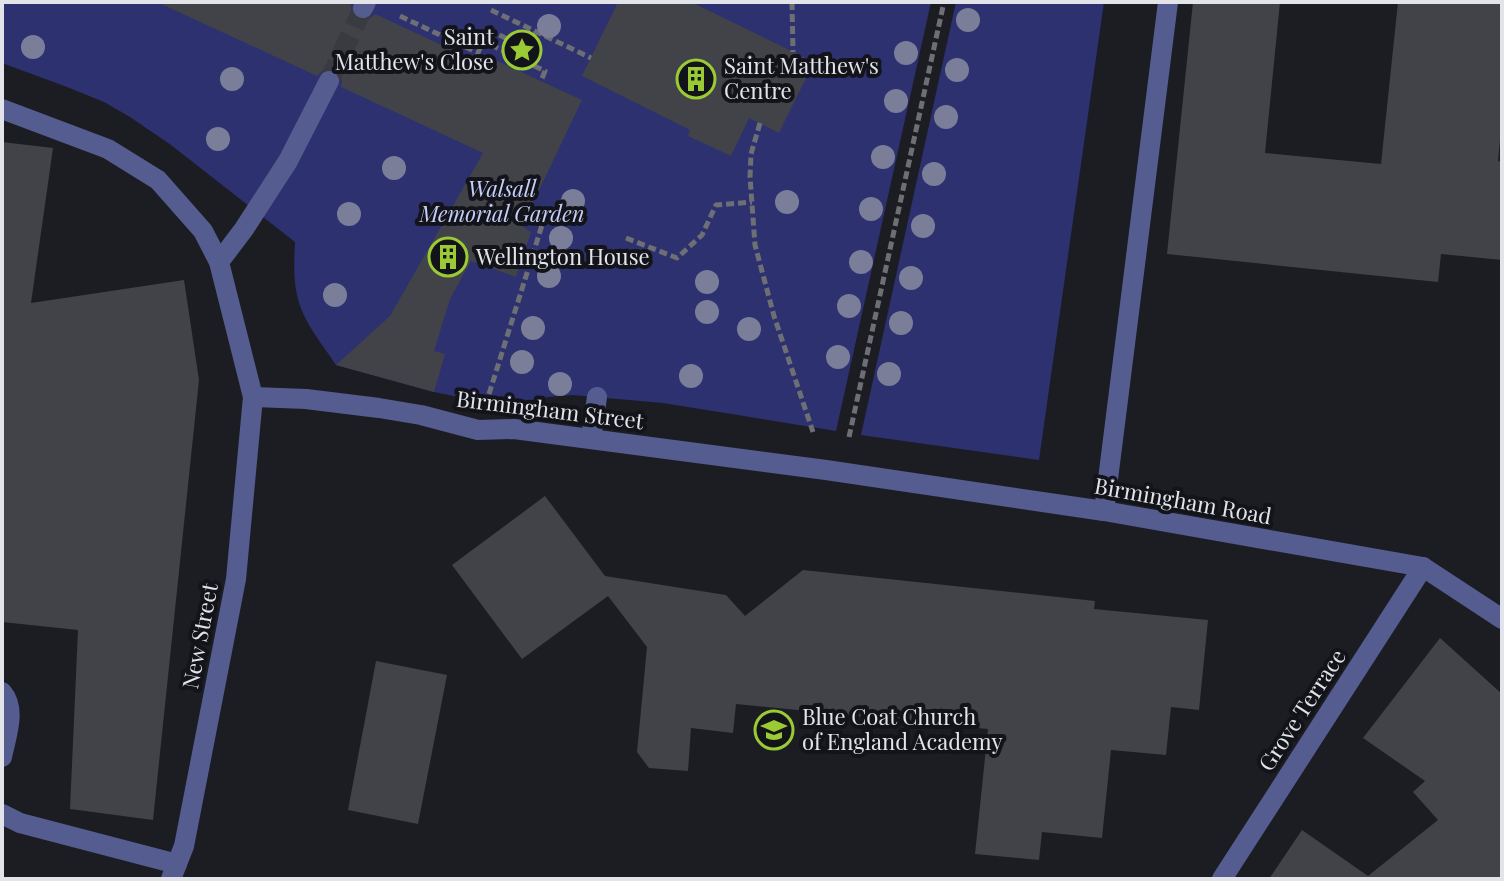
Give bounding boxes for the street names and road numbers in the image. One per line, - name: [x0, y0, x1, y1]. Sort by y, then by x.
- street label: Birmingham Street: [455, 383, 647, 436]
- street label: Birmingham Road: [1092, 470, 1274, 530]
- street label: New Street: [174, 579, 224, 691]
- street label: Grove Terrace: [1251, 643, 1352, 776]

